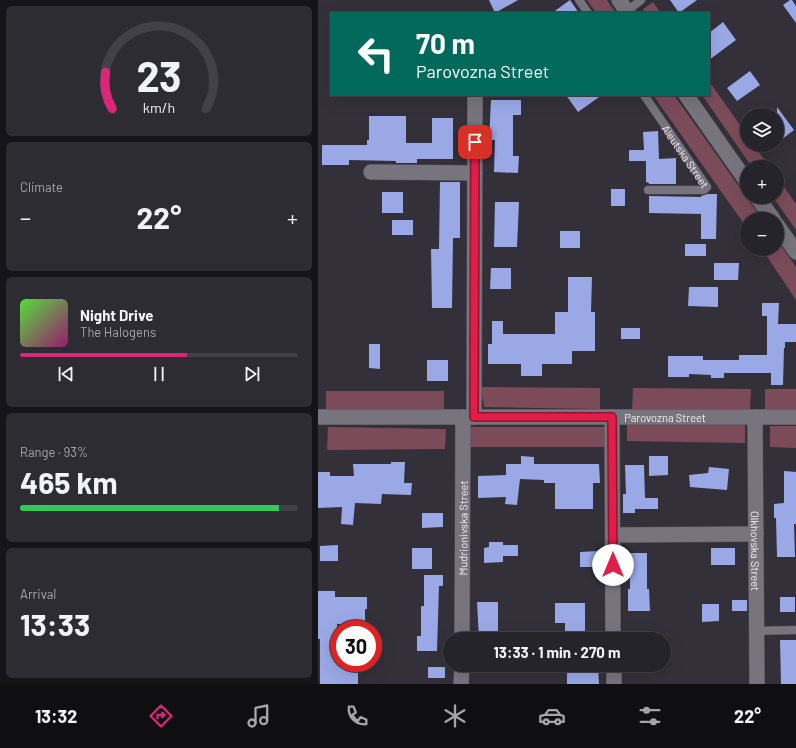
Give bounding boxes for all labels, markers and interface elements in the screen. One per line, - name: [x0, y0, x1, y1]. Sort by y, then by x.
- text: 70 m: [416, 26, 475, 60]
- icon: left: [350, 28, 402, 80]
- text: 23: [136, 50, 182, 100]
- text: Parovozna Street: [416, 60, 549, 82]
- text: km/h: [143, 98, 175, 115]
- map controls: [740, 108, 784, 256]
- button: layers: [740, 108, 784, 152]
- street label: Aleutska Street: [660, 122, 712, 190]
- pin: [458, 125, 492, 159]
- icon: arrive: [464, 131, 486, 153]
- button: +: [740, 160, 784, 204]
- text: Climate: [20, 179, 63, 195]
- text: 22°: [137, 199, 181, 235]
- text: −: [20, 204, 31, 230]
- text: +: [287, 204, 298, 230]
- button: −: [740, 212, 784, 256]
- text: Night Drive: [80, 306, 153, 324]
- text: The Halogens: [80, 324, 156, 340]
- icon: previous: [55, 363, 77, 385]
- icon: pause: [148, 363, 170, 385]
- icon: next: [241, 363, 263, 385]
- street label: Parovozna Street: [624, 411, 706, 424]
- text: Range · 93%: [20, 444, 88, 460]
- text: 465 km: [20, 464, 117, 500]
- street label: Mudrionivska Street: [456, 481, 469, 575]
- street label: Olkhovska Street: [749, 511, 763, 591]
- position arrow: [592, 544, 634, 586]
- text: Arrival: [20, 586, 56, 602]
- text: 13:33: [20, 606, 90, 642]
- speed limit sign: 30: [330, 620, 382, 672]
- text: 13:33 · 1 min · 270 m: [494, 643, 620, 661]
- icon: directions: [147, 702, 175, 730]
- icon: music: [245, 702, 273, 730]
- icon: phone: [343, 702, 371, 730]
- icon: climate: [441, 702, 469, 730]
- icon: car: [538, 702, 566, 730]
- icon: filters: [636, 702, 664, 730]
- text: 13:32: [35, 705, 77, 727]
- text: 22°: [734, 705, 761, 727]

